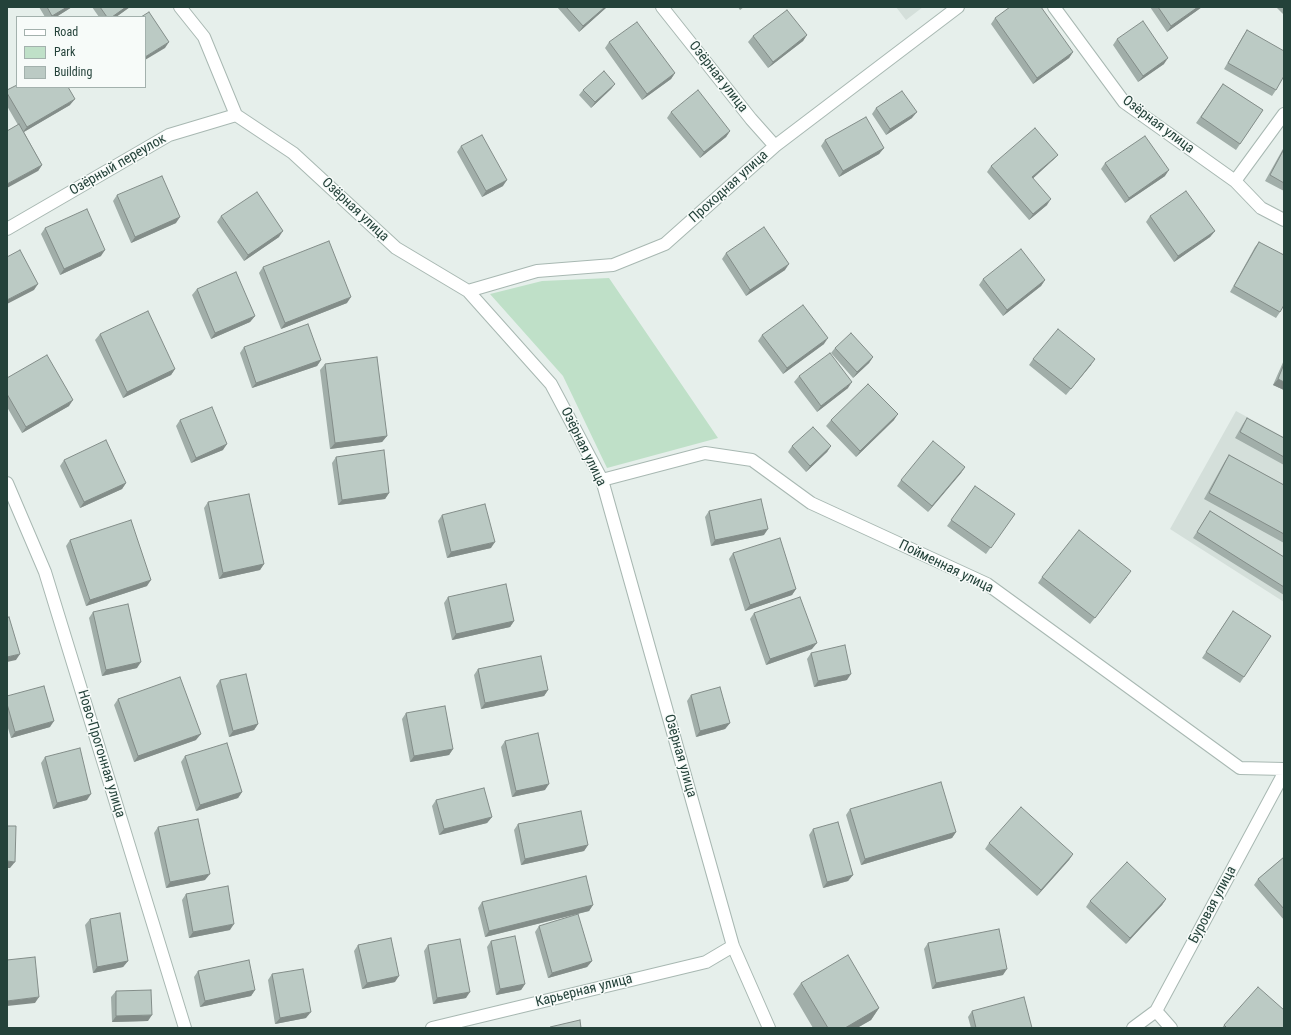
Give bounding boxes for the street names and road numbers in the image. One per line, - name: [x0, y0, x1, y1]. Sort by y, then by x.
- street label: Озёрная улица: [685, 38, 751, 116]
- street label: Озёрная улица: [1119, 92, 1197, 158]
- street label: Озёрный переулок: [67, 131, 169, 199]
- street label: Проходная улица: [686, 147, 772, 227]
- street label: Озёрная улица: [318, 175, 392, 245]
- street label: Озёрная улица: [557, 405, 609, 489]
- street label: Пойменная улица: [896, 537, 996, 597]
- street label: Ново-Прогонная улица: [74, 688, 128, 820]
- street label: Озёрная улица: [660, 712, 700, 800]
- street label: Буровая улица: [1186, 864, 1240, 946]
- street label: Карьерная улица: [534, 971, 634, 1011]

